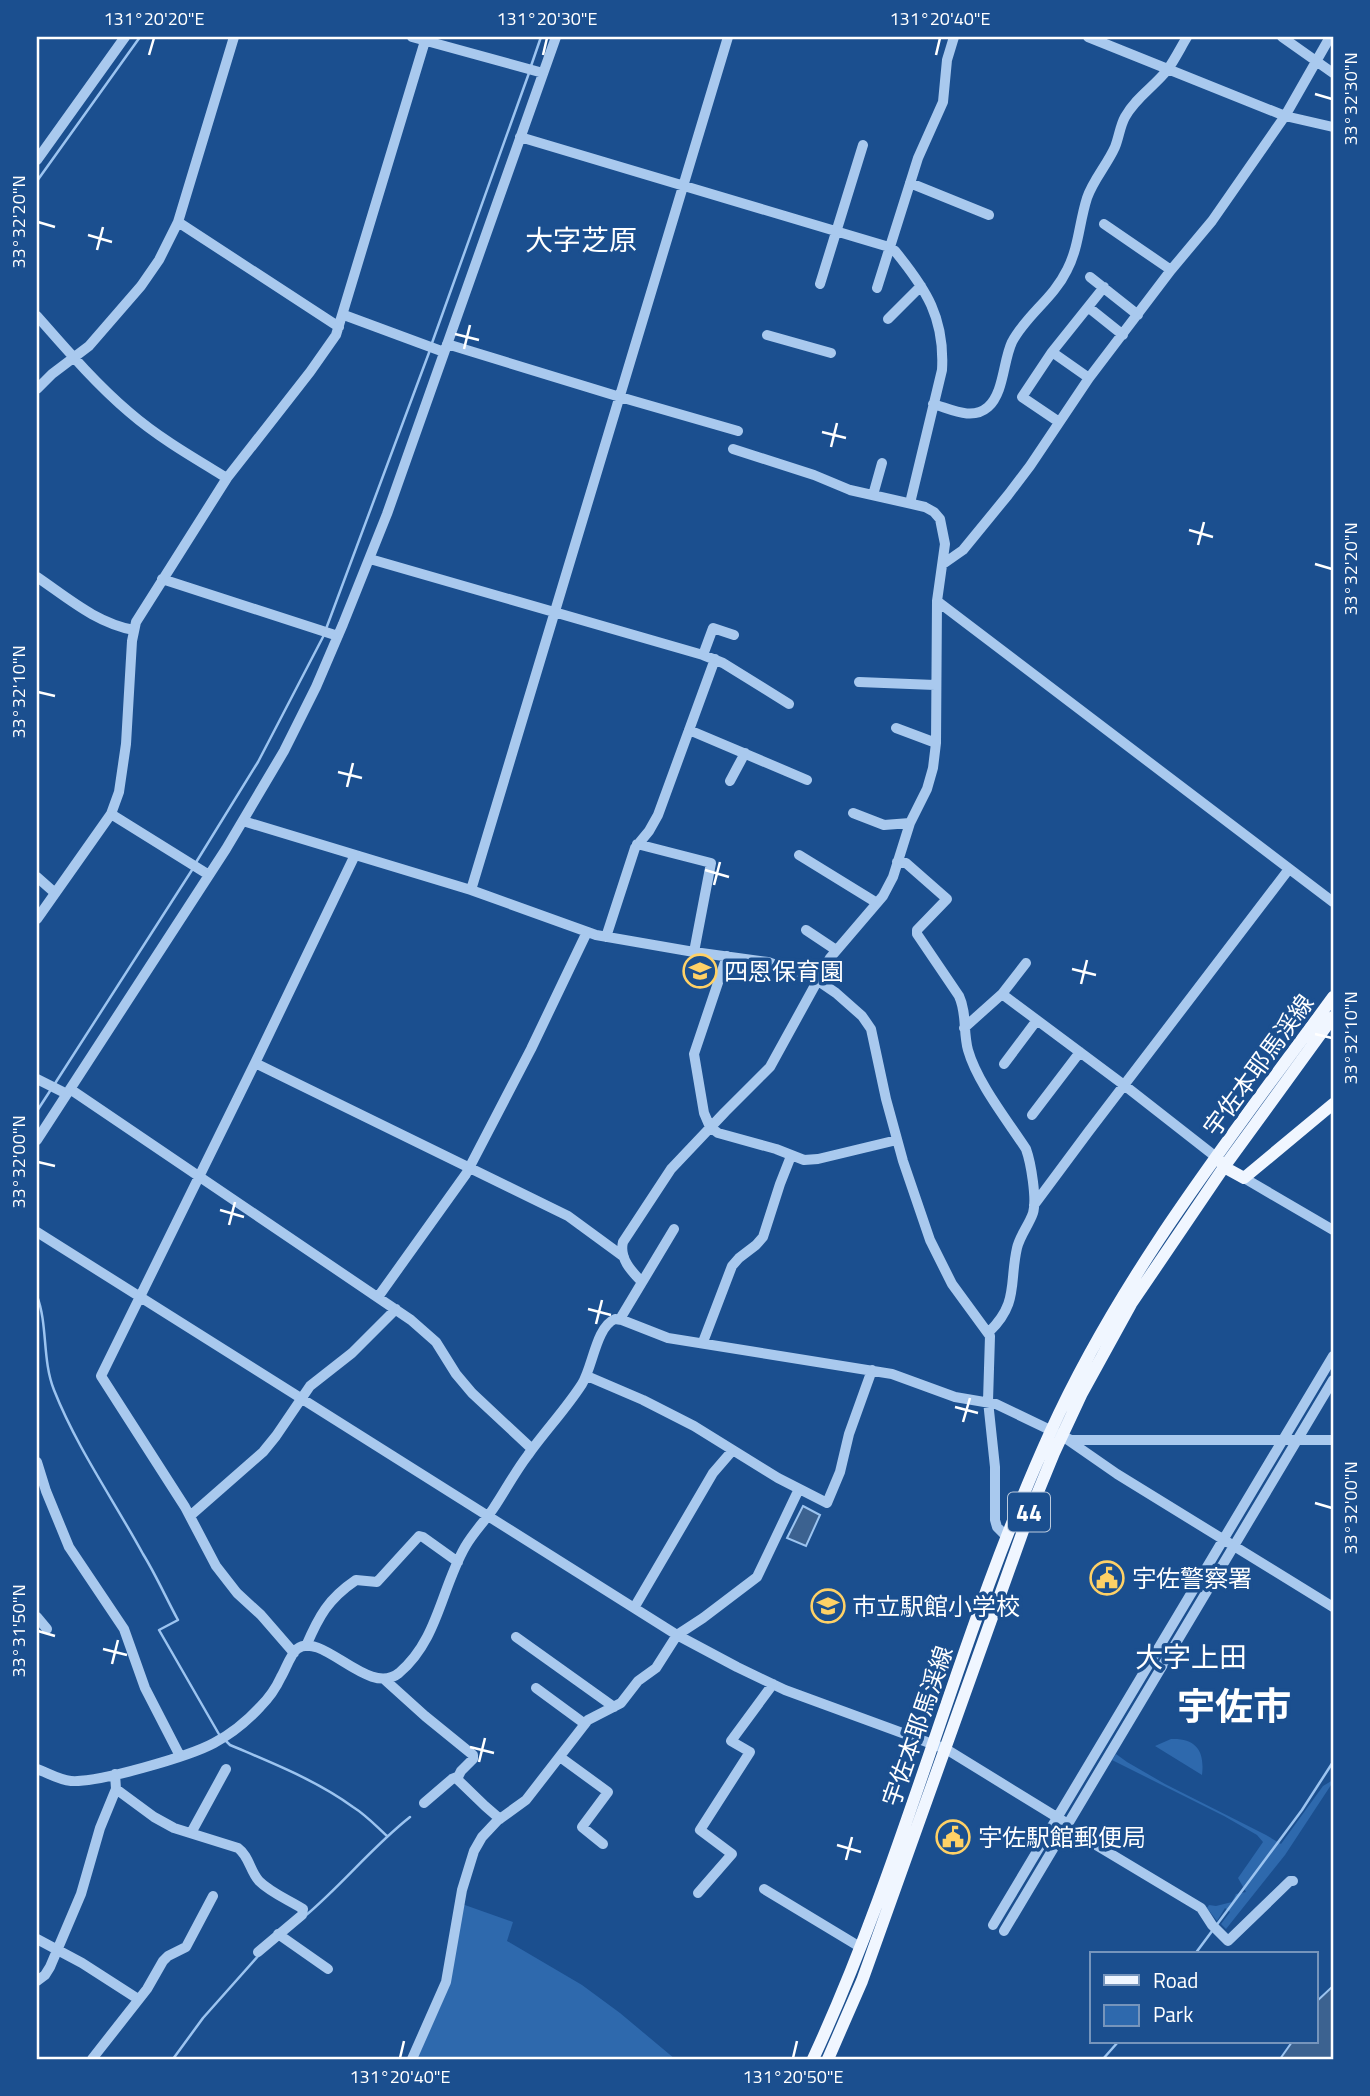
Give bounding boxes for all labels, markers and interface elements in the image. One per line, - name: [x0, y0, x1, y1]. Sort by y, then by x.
- text: 131°20'20"E: [103, 5, 205, 32]
- text: 131°20'30"E: [496, 5, 598, 32]
- text: 131°20'40"E: [889, 5, 991, 32]
- text: 33°32'30"N: [1337, 52, 1364, 146]
- text: 33°32'20"N: [5, 175, 32, 269]
- district label: 大字芝原: [525, 218, 637, 261]
- text: 33°32'20"N: [1337, 522, 1364, 616]
- text: 33°32'10"N: [5, 645, 32, 739]
- school or university icon: 四恩保育園: [681, 952, 719, 990]
- place label: 四恩保育園: [724, 953, 844, 989]
- street label: 宇佐本耶馬渓線: [1194, 986, 1322, 1144]
- text: 33°32'10"N: [1337, 991, 1364, 1085]
- text: 33°32'00"N: [5, 1115, 32, 1209]
- text: 33°32'00"N: [1337, 1461, 1364, 1555]
- road number: 44: [1008, 1492, 1050, 1532]
- public building icon: 宇佐警察署: [1088, 1559, 1126, 1597]
- place label: 宇佐警察署: [1132, 1560, 1252, 1596]
- text: 33°31'50"N: [5, 1584, 32, 1678]
- school or university icon: 市立駅館小学校: [809, 1587, 847, 1625]
- place label: 市立駅館小学校: [852, 1588, 1020, 1624]
- district label: 大字上田: [1135, 1635, 1247, 1678]
- street label: 宇佐本耶馬渓線: [873, 1641, 961, 1811]
- district label: 宇佐市: [1177, 1677, 1291, 1735]
- public building icon: 宇佐駅館郵便局: [934, 1818, 972, 1856]
- place label: 宇佐駅館郵便局: [978, 1819, 1146, 1855]
- legend: [1090, 1952, 1318, 2044]
- text: Road: [1153, 1964, 1198, 1996]
- text: Park: [1153, 1998, 1193, 2030]
- text: 131°20'40"E: [349, 2063, 451, 2090]
- text: 131°20'50"E: [742, 2063, 844, 2090]

